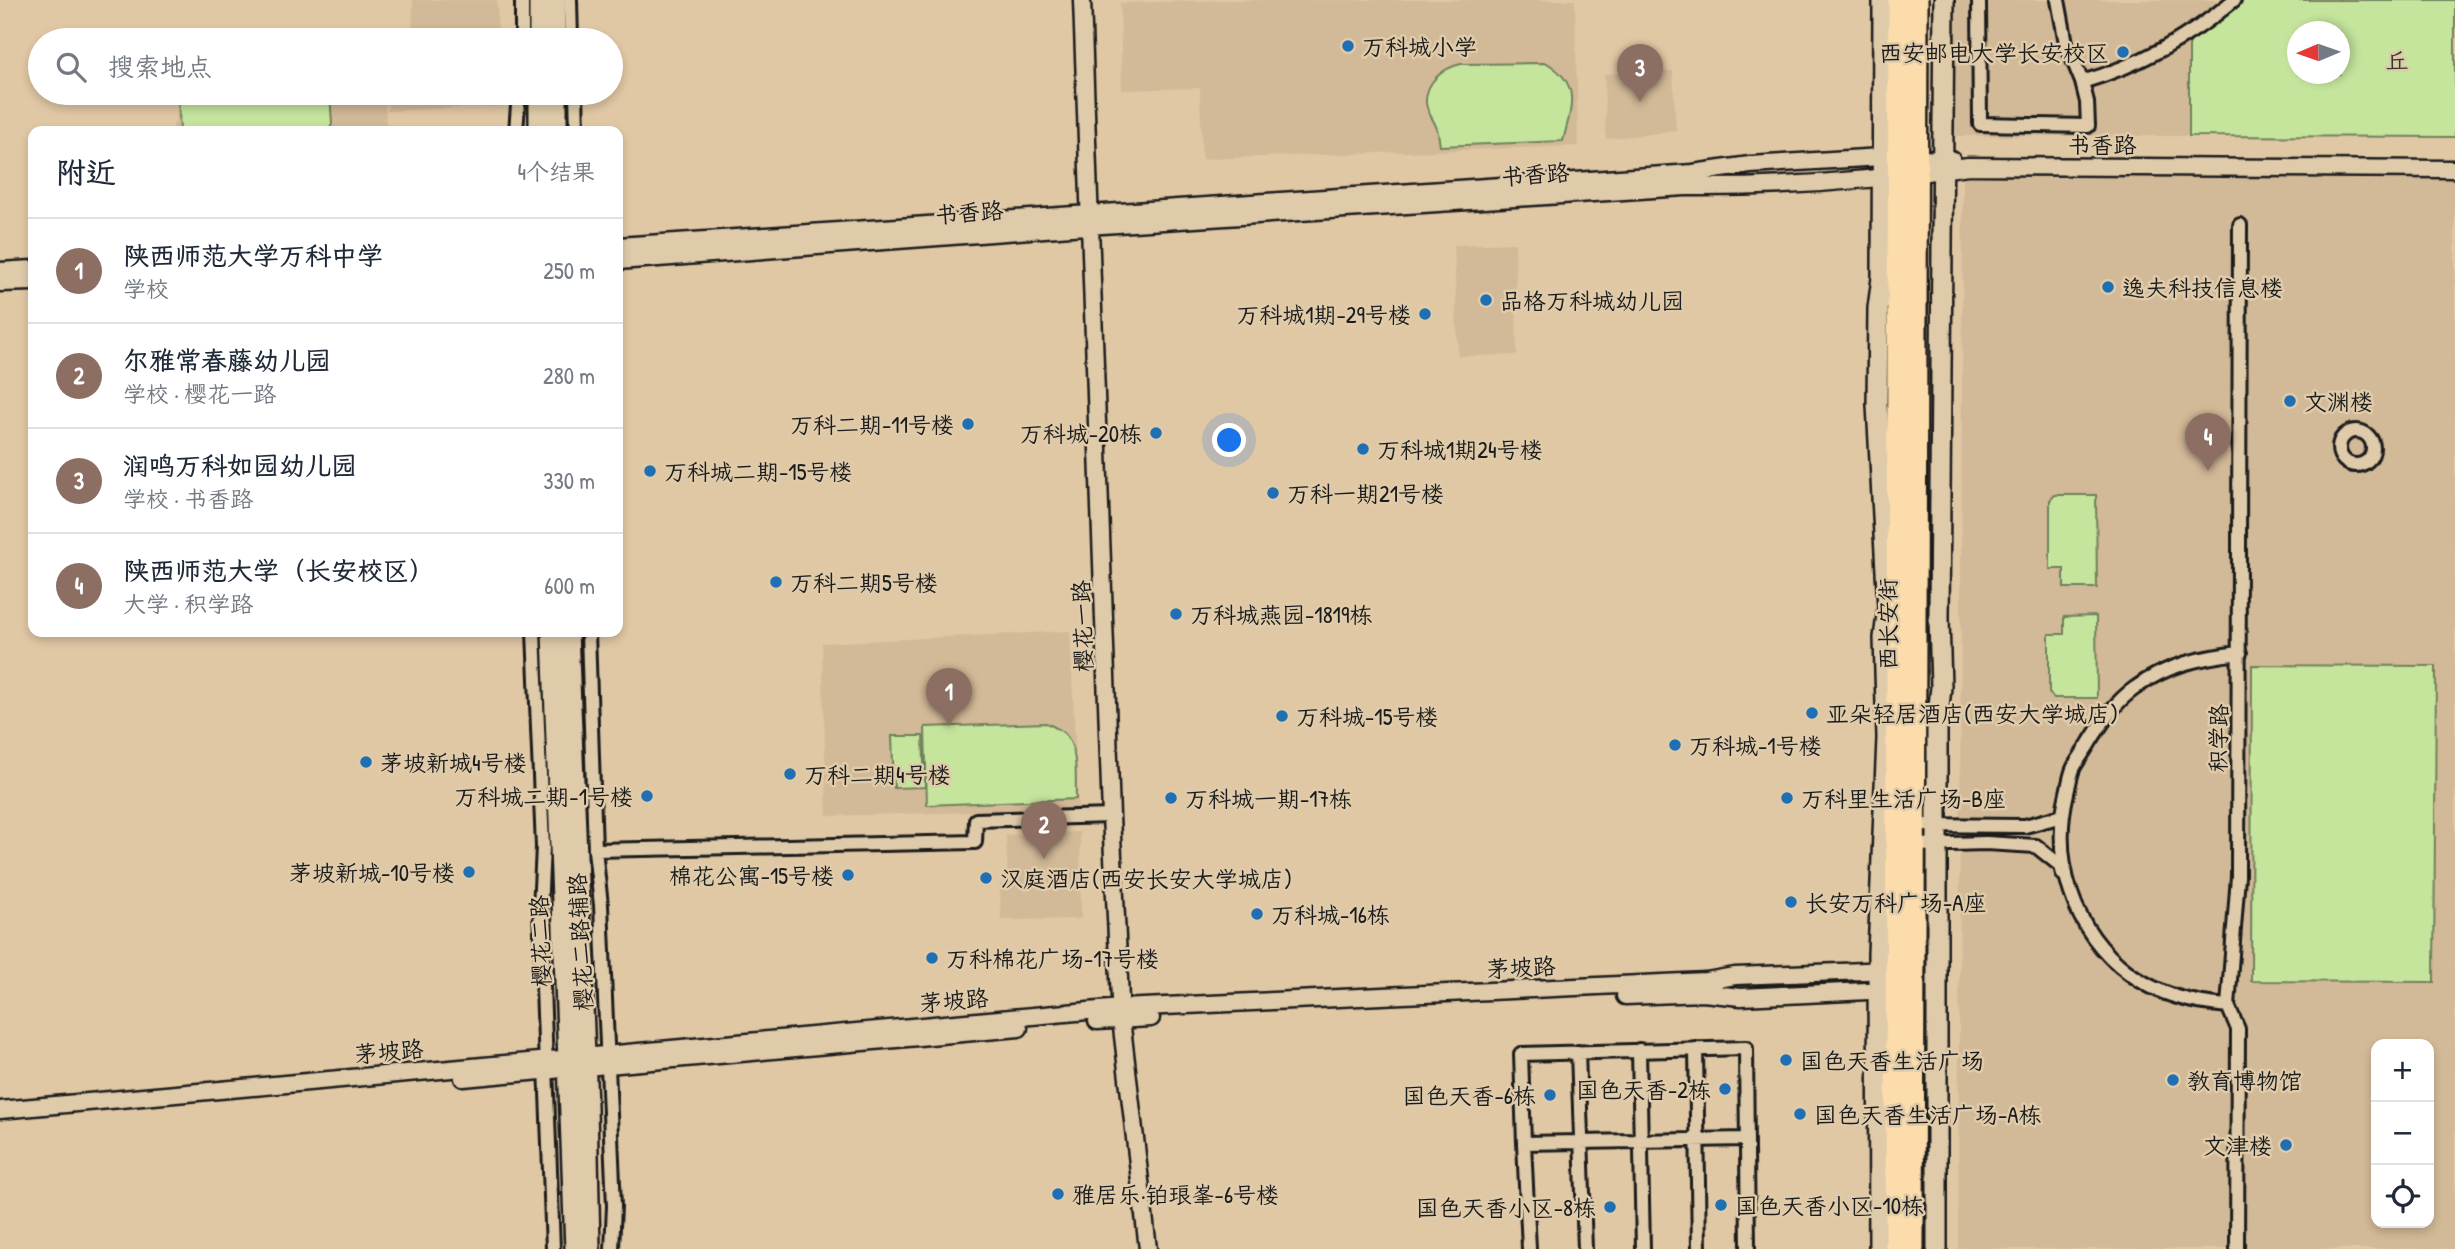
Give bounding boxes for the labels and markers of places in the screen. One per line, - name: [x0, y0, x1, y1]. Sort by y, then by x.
- place label: 万科城小学: [1362, 31, 1477, 62]
- place label: 西安邮电大学长安校区: [1879, 37, 2109, 68]
- marker: 万科城小学: [1340, 38, 1356, 54]
- pin: 3: [1617, 44, 1663, 102]
- marker: 西安邮电大学长安校区: [2115, 44, 2131, 60]
- place label: 逸夫科技信息楼: [2122, 272, 2283, 303]
- marker: 逸夫科技信息楼: [2100, 279, 2116, 295]
- place label: 品格万科城幼儿园: [1500, 285, 1684, 316]
- marker: 品格万科城幼儿园: [1478, 292, 1494, 308]
- place label: 万科城1期-29号楼: [1236, 299, 1411, 330]
- marker: 万科城1期-29号楼: [1417, 306, 1433, 322]
- place label: 文渊楼: [2304, 386, 2373, 417]
- marker: 文渊楼: [2282, 393, 2298, 409]
- place label: 万科二期-11号楼: [790, 409, 954, 440]
- pin: 4: [2185, 413, 2231, 471]
- marker: 万科二期-11号楼: [960, 416, 976, 432]
- place label: 万科城-20栋: [1020, 418, 1142, 449]
- marker: 万科城-20栋: [1148, 425, 1164, 441]
- place label: 万科城1期24号楼: [1377, 434, 1543, 465]
- marker: 万科城1期24号楼: [1355, 441, 1371, 457]
- place label: 万科城二期-15号楼: [664, 456, 852, 487]
- marker: 万科城二期-15号楼: [642, 463, 658, 479]
- place label: 万科一期21号楼: [1287, 478, 1444, 509]
- marker: 万科一期21号楼: [1265, 485, 1281, 501]
- place label: 万科二期5号楼: [790, 567, 938, 598]
- marker: 万科二期5号楼: [768, 574, 784, 590]
- place label: 万科城燕园-1819栋: [1190, 599, 1372, 630]
- marker: 万科城燕园-1819栋: [1168, 606, 1184, 622]
- pin: 1: [926, 668, 972, 726]
- place label: 亚朵轻居酒店(西安大学城店): [1826, 698, 2118, 729]
- place label: 万科城-15号楼: [1296, 701, 1438, 732]
- marker: 亚朵轻居酒店(西安大学城店): [1804, 705, 1820, 721]
- marker: 万科城-15号楼: [1274, 708, 1290, 724]
- place label: 万科城-1号楼: [1689, 730, 1822, 761]
- marker: 万科城-1号楼: [1667, 737, 1683, 753]
- place label: 茅坡新城4号楼: [380, 747, 527, 778]
- marker: 茅坡新城4号楼: [358, 754, 374, 770]
- place label: 万科二期4号楼: [804, 759, 951, 790]
- marker: 万科二期4号楼: [782, 766, 798, 782]
- place label: 万科城二期-1号楼: [454, 781, 633, 812]
- place label: 万科城一期-17栋: [1185, 783, 1352, 814]
- place label: 万科里生活广场-B座: [1801, 783, 2006, 814]
- marker: 万科城二期-1号楼: [639, 788, 655, 804]
- marker: 万科城一期-17栋: [1163, 790, 1179, 806]
- marker: 万科里生活广场-B座: [1779, 790, 1795, 806]
- pin: 2: [1021, 801, 1067, 859]
- place label: 茅坡新城-10号楼: [289, 857, 455, 888]
- place label: 棉花公寓-15号楼: [669, 860, 834, 891]
- place label: 汉庭酒店(西安长安大学城店): [1000, 863, 1292, 894]
- marker: 茅坡新城-10号楼: [461, 864, 477, 880]
- marker: 棉花公寓-15号楼: [840, 867, 856, 883]
- marker: 汉庭酒店(西安长安大学城店): [978, 870, 994, 886]
- place label: 长安万科广场-A座: [1805, 887, 1987, 918]
- marker: 长安万科广场-A座: [1783, 894, 1799, 910]
- place label: 万科城-16栋: [1271, 899, 1390, 930]
- marker: 万科城-16栋: [1249, 906, 1265, 922]
- place label: 万科棉花广场-17号楼: [946, 943, 1159, 974]
- marker: 万科棉花广场-17号楼: [924, 950, 940, 966]
- place label: 国色天香生活广场: [1800, 1045, 1984, 1076]
- marker: 国色天香生活广场: [1778, 1052, 1794, 1068]
- place label: 教育博物馆: [2187, 1065, 2302, 1096]
- marker: 教育博物馆: [2165, 1072, 2181, 1088]
- place label: 国色天香-2栋: [1576, 1074, 1711, 1105]
- place label: 国色天香-6栋: [1403, 1080, 1536, 1111]
- marker: 国色天香-2栋: [1717, 1081, 1733, 1097]
- marker: 国色天香-6栋: [1542, 1087, 1558, 1103]
- place label: 国色天香生活广场-A栋: [1814, 1099, 2042, 1130]
- marker: 国色天香生活广场-A栋: [1792, 1106, 1808, 1122]
- place label: 文津楼: [2203, 1130, 2272, 1161]
- marker: 文津楼: [2278, 1137, 2294, 1153]
- place label: 雅居乐·铂琅峯-6号楼: [1072, 1179, 1279, 1210]
- marker: 雅居乐·铂琅峯-6号楼: [1050, 1186, 1066, 1202]
- place label: 国色天香小区-10栋: [1735, 1190, 1924, 1221]
- place label: 国色天香小区-8栋: [1416, 1192, 1596, 1223]
- marker: 国色天香小区-10栋: [1713, 1197, 1729, 1213]
- marker: 国色天香小区-8栋: [1602, 1199, 1618, 1215]

